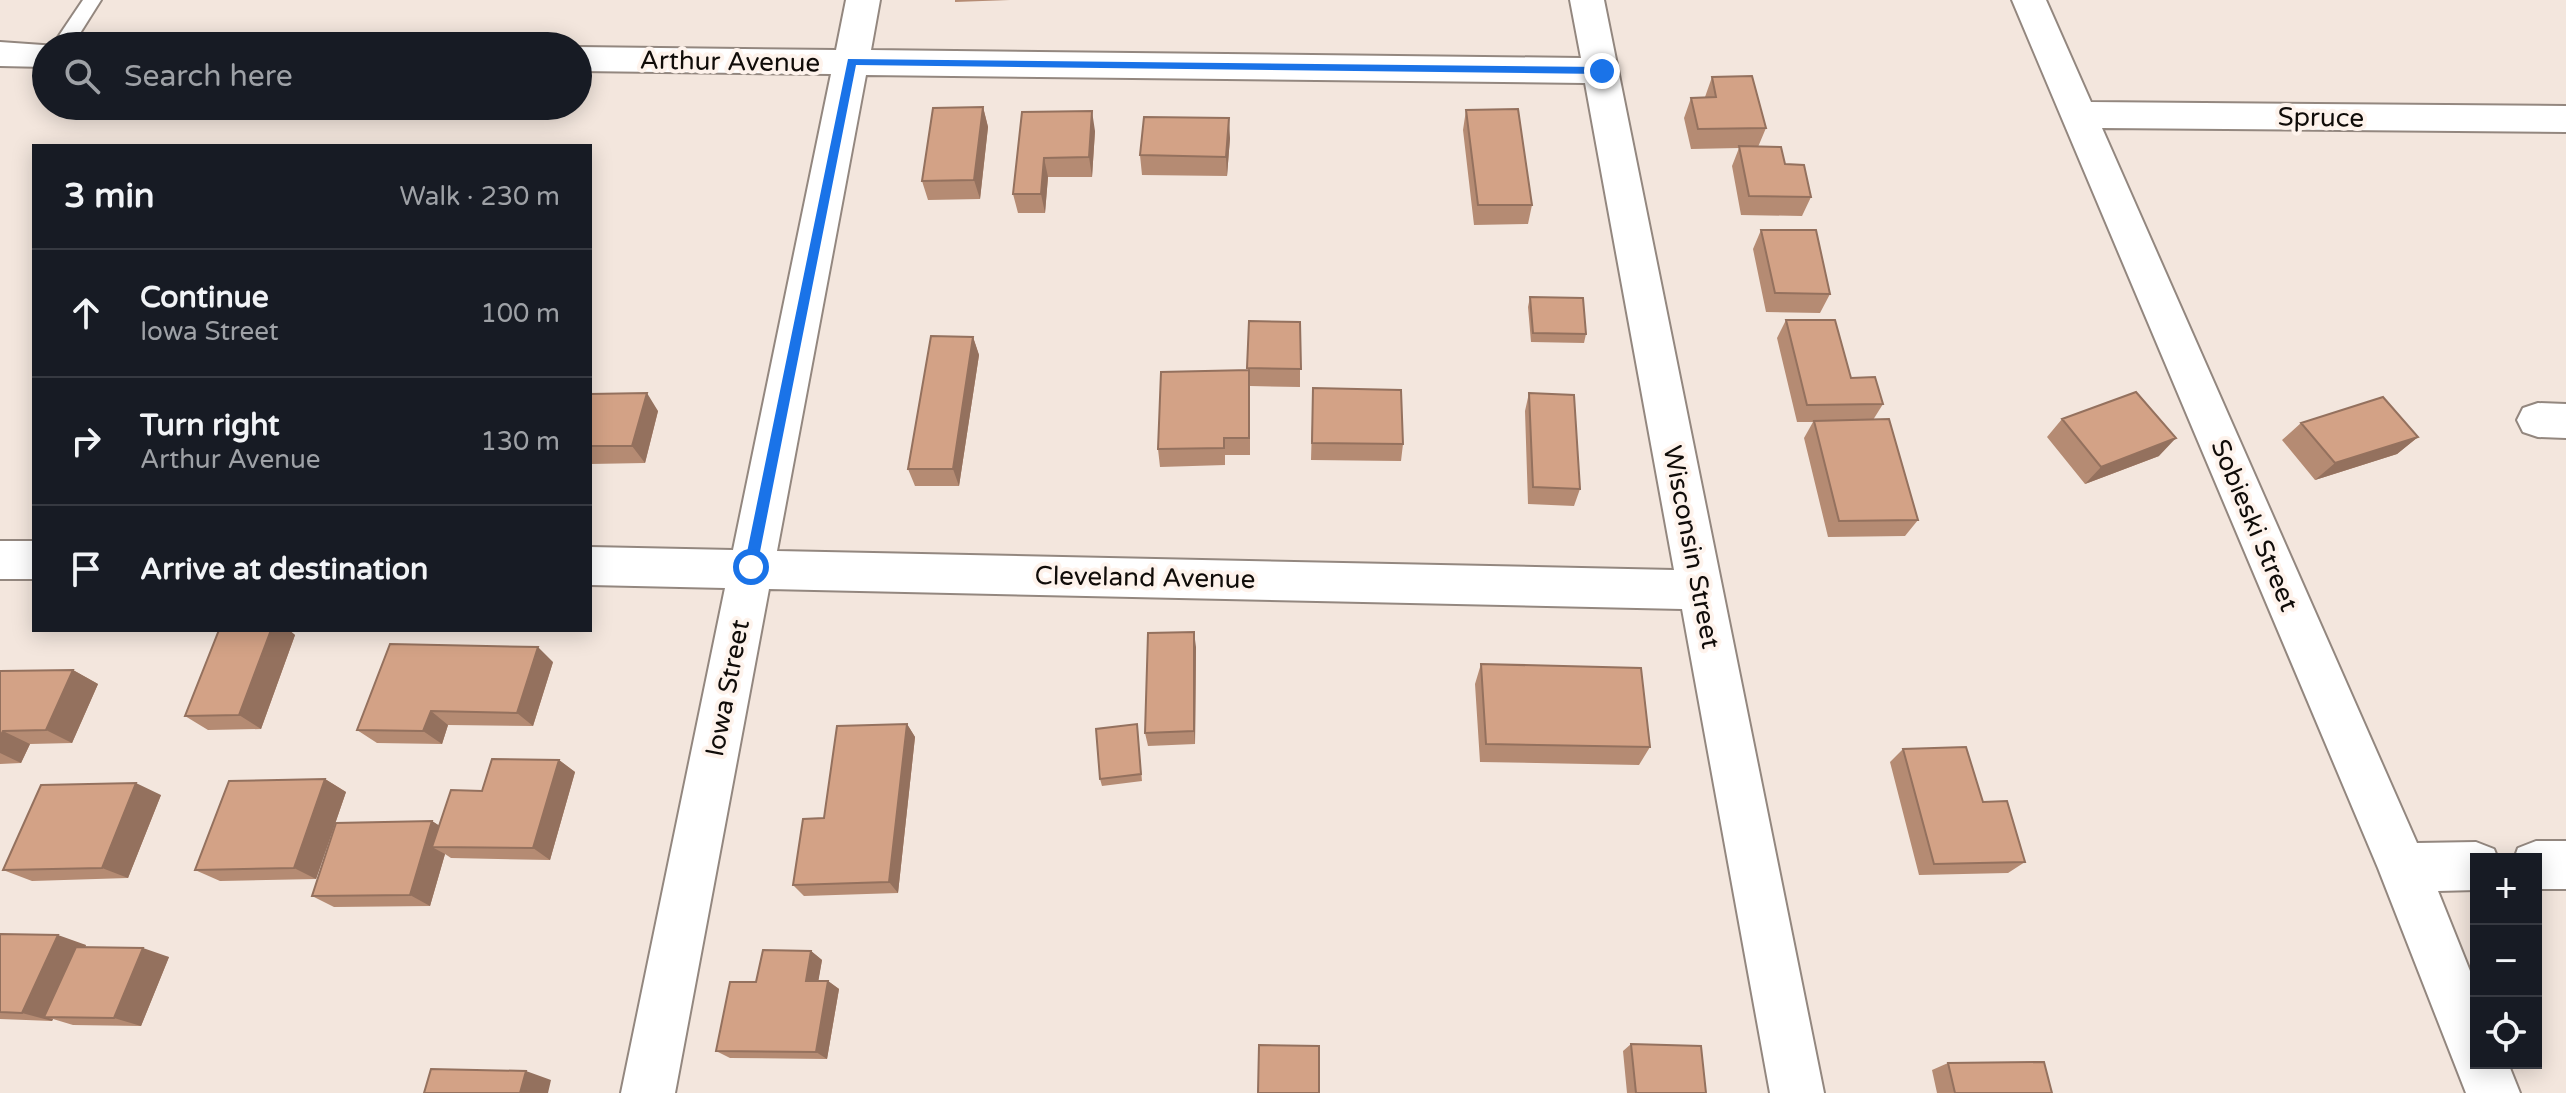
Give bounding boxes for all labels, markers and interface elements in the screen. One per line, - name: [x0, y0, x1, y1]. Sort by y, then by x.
- search box: [32, 32, 592, 120]
- street label: Arthur Avenue: [640, 44, 820, 79]
- route end: [1584, 53, 1620, 89]
- icon: search: [60, 54, 104, 98]
- text: Search here: [124, 58, 293, 95]
- street label: Spruce: [2277, 101, 2364, 134]
- text: 3 min: [64, 176, 155, 217]
- text: Walk · 230 m: [400, 181, 560, 212]
- text: Continue: [140, 279, 269, 316]
- icon: ahead: [64, 291, 108, 335]
- text: 100 m: [480, 298, 560, 329]
- text: Iowa Street: [140, 316, 279, 347]
- text: Turn right: [140, 407, 280, 444]
- icon: right: [64, 419, 108, 463]
- text: 130 m: [480, 426, 560, 457]
- street label: Sobieski Street: [2204, 435, 2305, 616]
- street label: Wisconsin Street: [1657, 443, 1726, 651]
- text: Arthur Avenue: [140, 444, 320, 475]
- icon: arrive: [64, 547, 108, 591]
- route start: [733, 549, 769, 585]
- text: Arrive at destination: [140, 551, 428, 588]
- street label: Cleveland Avenue: [1034, 560, 1256, 595]
- street label: Iowa Street: [699, 617, 756, 759]
- map controls: [2470, 853, 2542, 1069]
- button: +: [2470, 853, 2542, 925]
- button: −: [2470, 925, 2542, 997]
- button: locate: [2470, 997, 2542, 1069]

